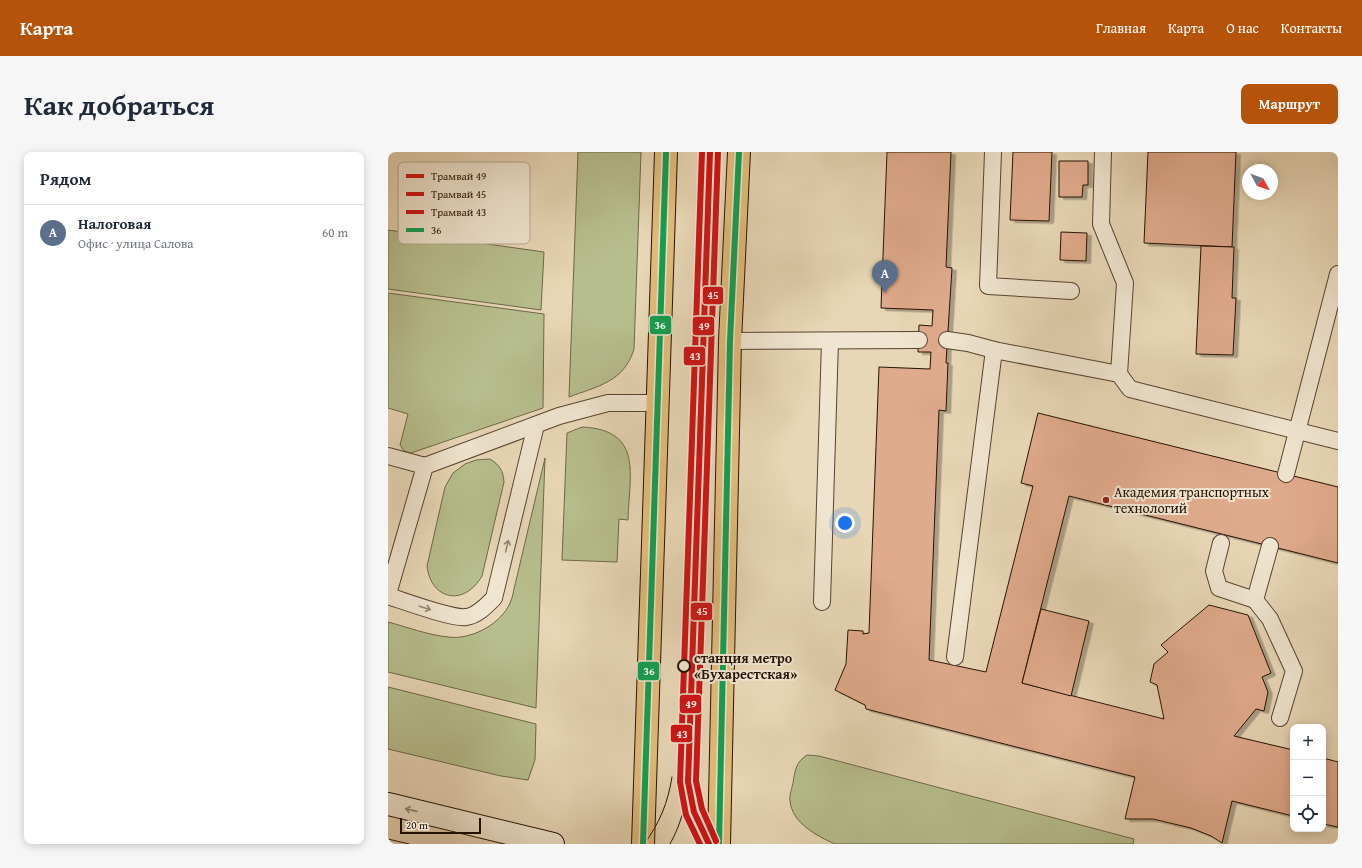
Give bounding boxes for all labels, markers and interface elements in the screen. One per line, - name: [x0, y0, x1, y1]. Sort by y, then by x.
- text: Карта: [20, 14, 73, 42]
- text: Главная: [1096, 18, 1146, 38]
- text: Карта: [1168, 18, 1204, 38]
- text: О нас: [1226, 18, 1259, 38]
- text: Контакты: [1281, 18, 1342, 38]
- text: Как добраться: [24, 84, 214, 125]
- button: Маршрут: [1241, 84, 1338, 124]
- legend: [398, 162, 530, 244]
- north arrow: [1242, 164, 1278, 200]
- text: Рядом: [40, 166, 91, 191]
- text: Трамвай 49: [431, 168, 486, 184]
- text: Трамвай 45: [431, 186, 486, 202]
- text: Трамвай 43: [431, 204, 486, 220]
- text: Налоговая: [78, 213, 151, 234]
- text: 36: [431, 222, 442, 238]
- text: A: [49, 223, 57, 242]
- text: 60 m: [322, 223, 348, 242]
- text: Офис · улица Салова: [78, 234, 194, 253]
- pin: A: [872, 260, 898, 293]
- line badge: 45: [702, 286, 724, 305]
- text: 45: [707, 287, 719, 303]
- line badge: 36: [649, 315, 672, 335]
- line badge: 49: [692, 316, 715, 336]
- text: 36: [654, 317, 666, 333]
- text: 49: [698, 318, 710, 334]
- line badge: 43: [683, 346, 706, 366]
- text: 43: [689, 348, 701, 364]
- place label: Академия транспортных технологий: [1114, 482, 1270, 518]
- marker: Академия транспортных технологий: [1101, 495, 1111, 505]
- your location: [835, 513, 855, 533]
- one-way arrow: [503, 540, 511, 553]
- line badge: 45: [690, 602, 713, 621]
- text: 45: [696, 603, 708, 619]
- one-way arrow: [419, 605, 432, 612]
- place label: станция метро «Бухарестская»: [694, 648, 797, 684]
- marker: станция метро «Бухарестская»: [677, 659, 691, 673]
- line badge: 36: [637, 661, 660, 681]
- text: 36: [643, 663, 655, 679]
- line badge: 49: [679, 694, 702, 714]
- text: 49: [685, 696, 697, 712]
- line badge: 43: [670, 724, 693, 743]
- map controls: [1290, 724, 1326, 832]
- button: +: [1290, 724, 1326, 760]
- text: 43: [676, 726, 688, 742]
- button: −: [1290, 760, 1326, 796]
- button: locate: [1290, 796, 1326, 832]
- one-way arrow: [405, 806, 418, 813]
- scale bar: [400, 816, 481, 835]
- text: 20 m: [406, 817, 428, 833]

